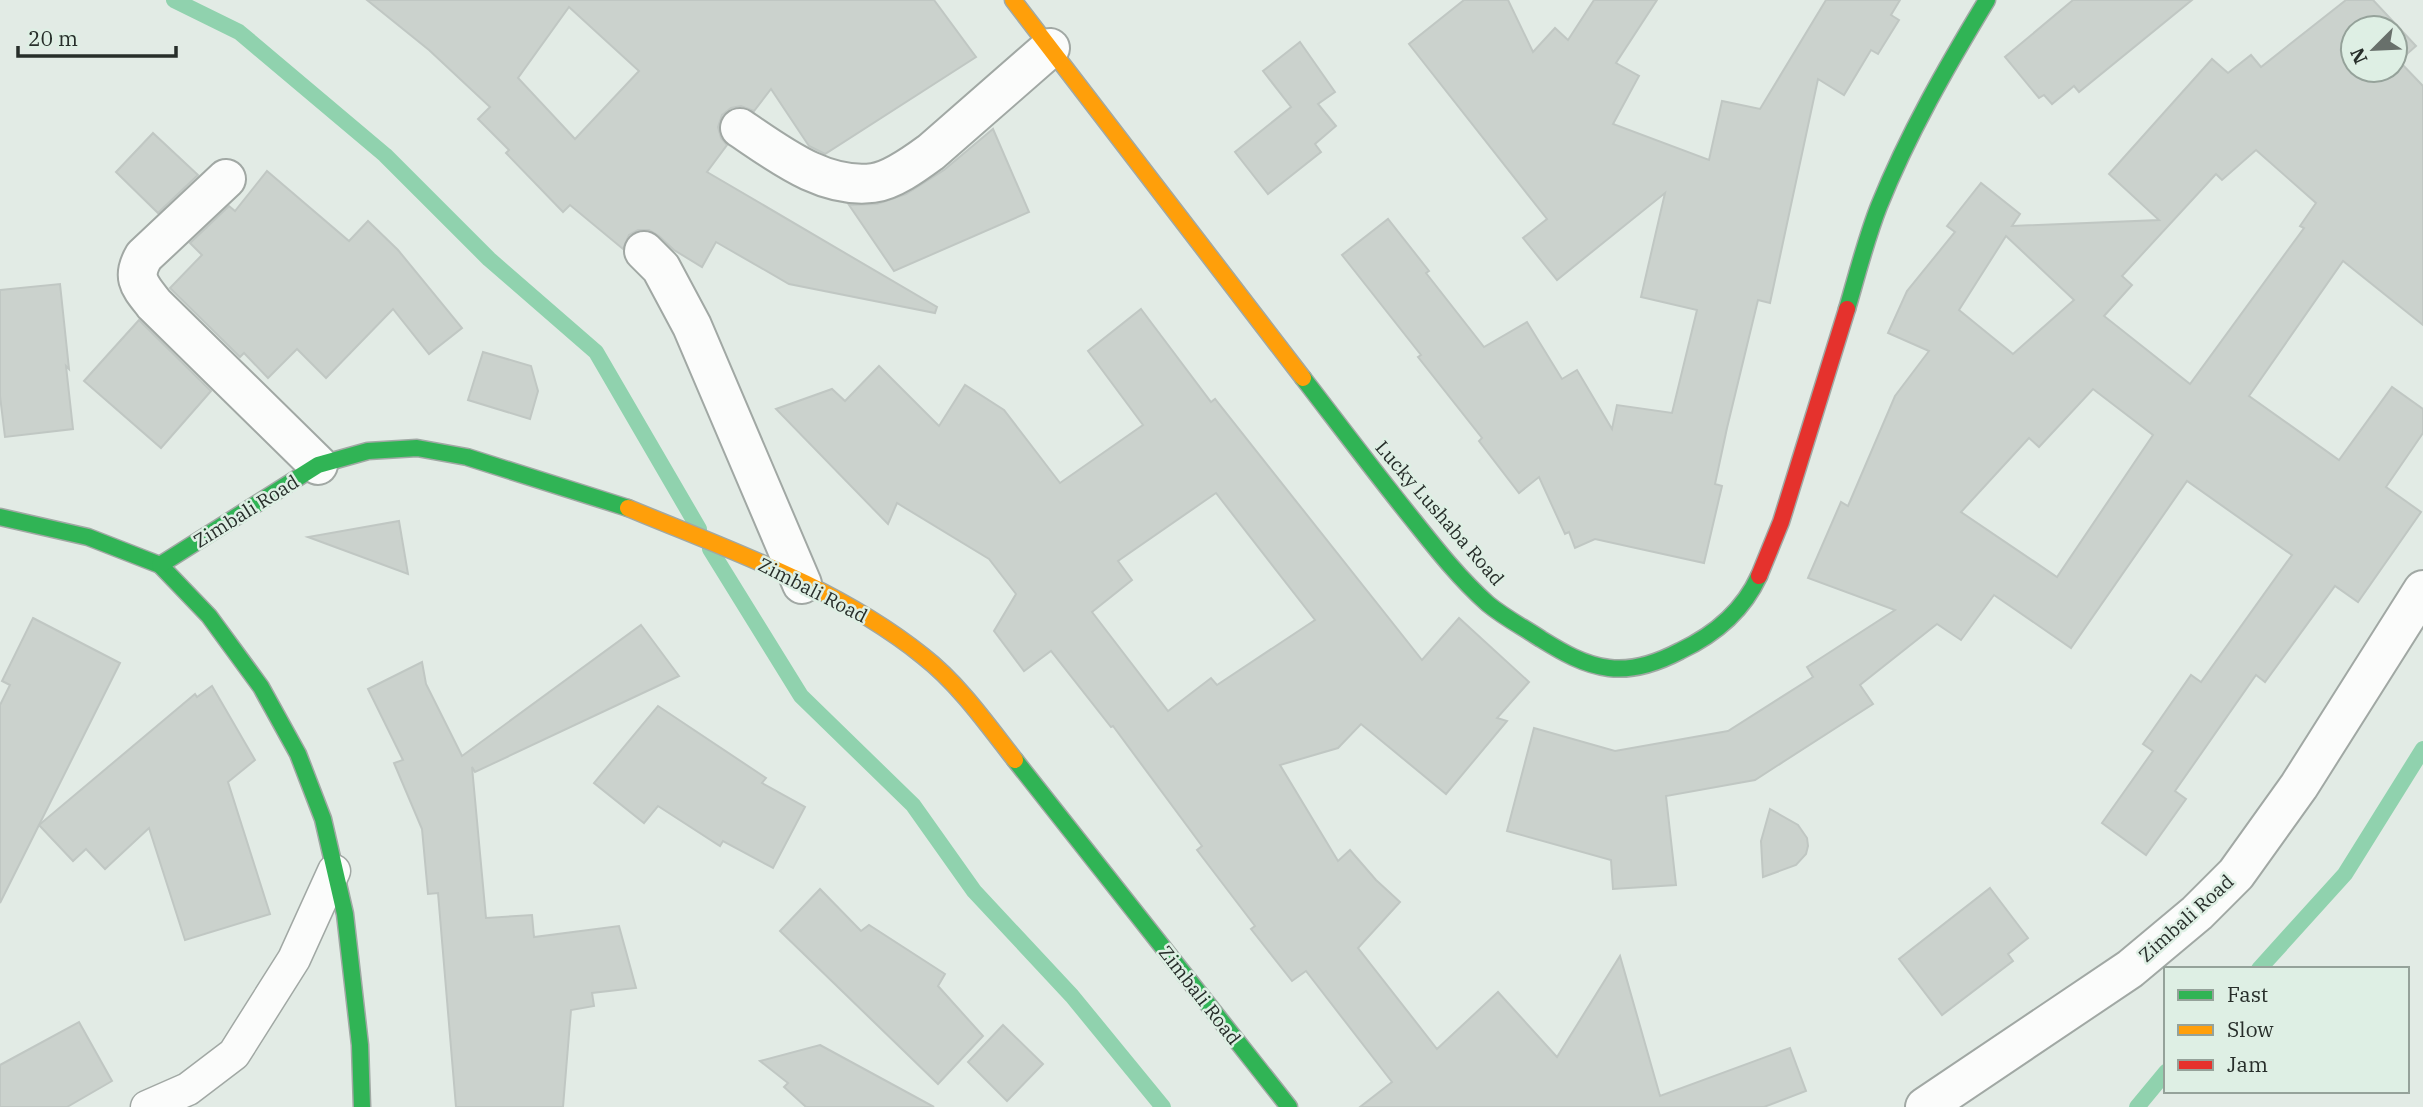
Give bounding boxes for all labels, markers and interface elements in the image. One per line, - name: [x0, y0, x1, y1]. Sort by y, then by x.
- scale bar: [18, 14, 175, 58]
- north arrow: [2339, 14, 2409, 84]
- text: 20 m: [28, 24, 78, 52]
- text: N: [2344, 44, 2372, 68]
- street label: Lucky Lushaba Road: [1371, 436, 1509, 590]
- street label: Zimbali Road: [189, 469, 303, 553]
- street label: Zimbali Road: [754, 552, 872, 628]
- street label: Zimbali Road: [2134, 869, 2238, 967]
- street label: Zimbali Road: [1154, 941, 1246, 1049]
- legend: [2164, 967, 2409, 1093]
- text: Fast: [2227, 980, 2268, 1008]
- text: Slow: [2227, 1015, 2274, 1043]
- text: Jam: [2227, 1050, 2268, 1078]

